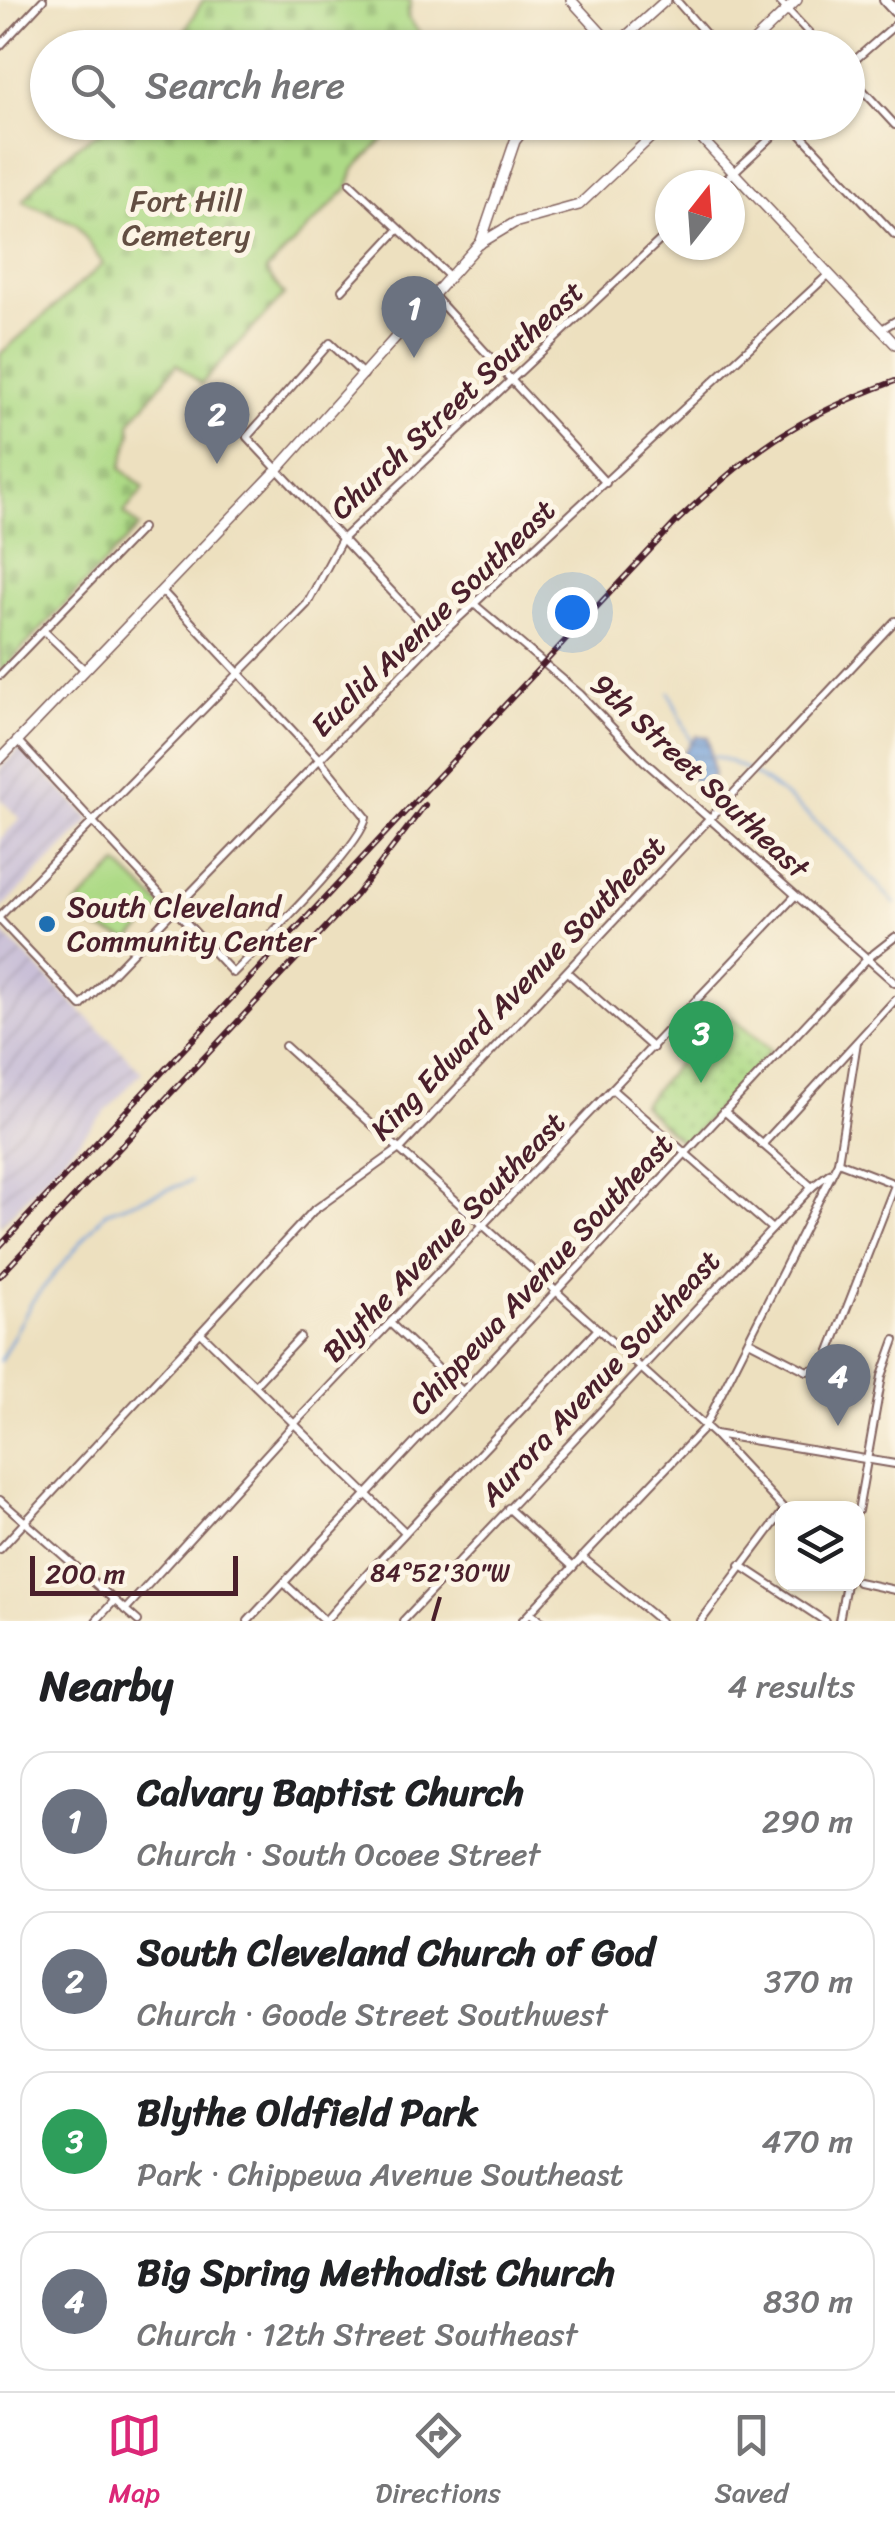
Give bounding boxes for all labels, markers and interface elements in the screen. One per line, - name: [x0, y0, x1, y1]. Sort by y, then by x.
- search box: [30, 30, 865, 140]
- text: Search here: [145, 52, 345, 119]
- icon: search: [65, 58, 120, 113]
- north arrow: [655, 170, 745, 260]
- park label: Fort Hill Cemetery: [122, 174, 250, 262]
- street label: Church Street Southeast: [317, 267, 597, 533]
- pin: 1: [382, 276, 446, 358]
- pin: 2: [184, 382, 250, 464]
- street label: Euclid Avenue Southeast: [297, 485, 569, 751]
- your location: [547, 587, 598, 638]
- street label: 9th Street Southeast: [578, 659, 824, 894]
- street label: King Edward Avenue Southeast: [356, 822, 680, 1154]
- place label: South Cleveland Community Center: [67, 880, 317, 968]
- marker: South Cleveland Community Center: [36, 913, 58, 935]
- pin: 3: [668, 1000, 734, 1083]
- street label: Blythe Avenue Southeast: [309, 1098, 579, 1376]
- street label: Chippewa Avenue Southeast: [395, 1120, 687, 1428]
- street label: Aurora Avenue Southeast: [465, 1237, 734, 1520]
- pin: 4: [806, 1344, 870, 1426]
- map controls: [775, 1501, 865, 1591]
- button: layers: [775, 1501, 865, 1591]
- text: 200 m: [45, 1549, 125, 1598]
- text: 84°52'30"W: [370, 1550, 511, 1595]
- scale bar: [30, 1551, 238, 1596]
- text: Nearby: [40, 1649, 173, 1723]
- text: 4 results: [727, 1658, 855, 1715]
- text: Calvary Baptist Church: [137, 1759, 524, 1826]
- text: 1: [68, 1793, 81, 1850]
- text: 290 m: [762, 1793, 853, 1850]
- text: Church · South Ocoee Street: [137, 1826, 540, 1883]
- text: South Cleveland Church of God: [137, 1919, 654, 1986]
- text: 2: [65, 1953, 84, 2010]
- text: 370 m: [764, 1953, 853, 2010]
- text: Church · Goode Street Southwest: [137, 1986, 607, 2043]
- text: Blythe Oldfield Park: [137, 2079, 478, 2146]
- text: 3: [66, 2113, 83, 2170]
- text: 470 m: [762, 2113, 853, 2170]
- text: Park · Chippewa Avenue Southeast: [137, 2146, 624, 2203]
- text: Big Spring Methodist Church: [137, 2239, 615, 2306]
- text: 4: [64, 2273, 85, 2330]
- text: 830 m: [763, 2273, 853, 2330]
- text: Church · 12th Street Southeast: [137, 2306, 577, 2363]
- tab: Map: [107, 2408, 162, 2517]
- tab: Directions: [375, 2408, 501, 2517]
- tab: Saved: [714, 2408, 788, 2517]

